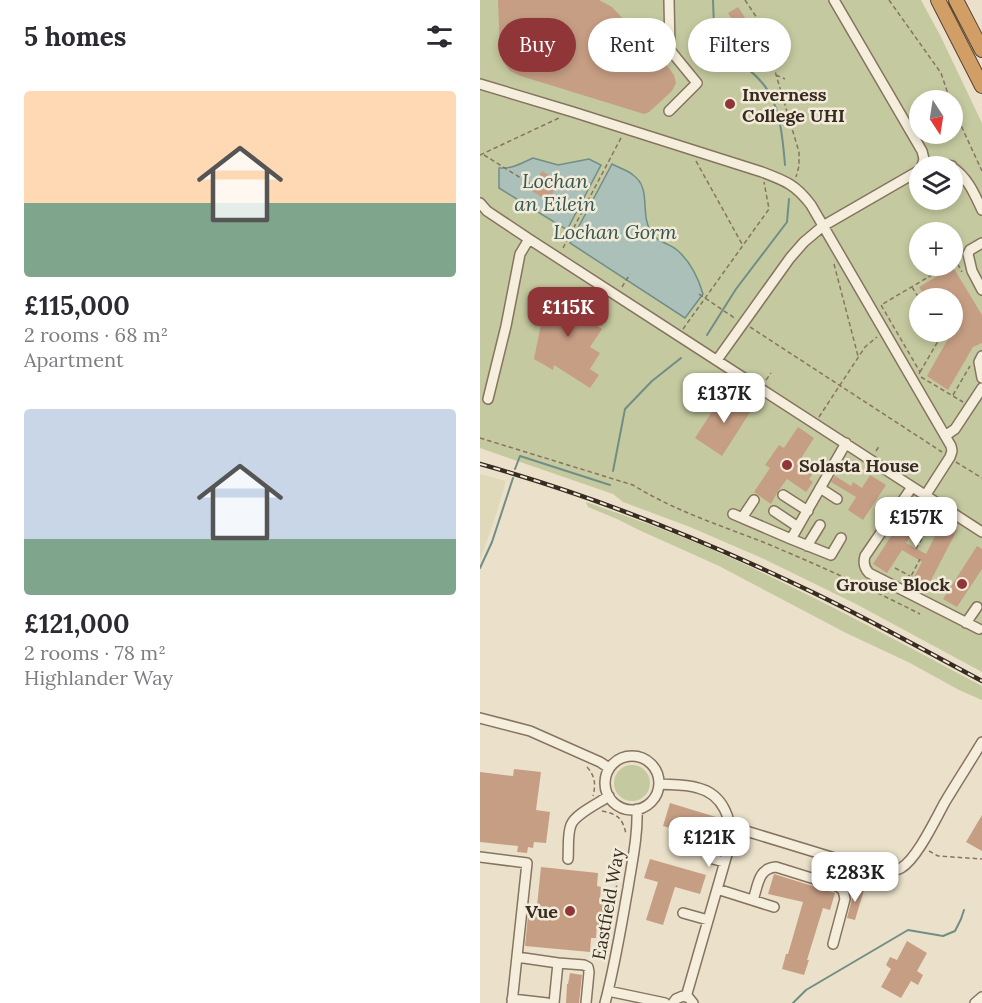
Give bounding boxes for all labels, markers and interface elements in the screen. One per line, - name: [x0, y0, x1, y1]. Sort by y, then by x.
- chip: Buy: [498, 18, 576, 72]
- chip: Rent: [588, 18, 676, 72]
- chip: Filters: [688, 18, 791, 72]
- text: 5 homes: [24, 20, 126, 53]
- icon: filters: [423, 20, 456, 53]
- place label: Inverness College UHI: [742, 83, 845, 127]
- north arrow: [909, 90, 963, 144]
- map controls: [909, 90, 963, 342]
- marker: Inverness College UHI: [723, 97, 737, 111]
- icon: home: [186, 130, 294, 238]
- button: layers: [909, 156, 963, 210]
- water label: Lochan an Eilein: [514, 168, 596, 216]
- water label: Lochan Gorm: [553, 219, 677, 244]
- button: +: [909, 222, 963, 276]
- pin: £115K: [526, 287, 610, 338]
- button: −: [909, 288, 963, 342]
- text: £115,000: [24, 289, 130, 322]
- text: £115K: [542, 294, 594, 319]
- text: 2 rooms · 68 m²: [24, 322, 168, 347]
- text: Apartment: [24, 347, 124, 372]
- pin: £137K: [682, 373, 766, 424]
- text: £137K: [697, 380, 751, 405]
- icon: home: [186, 448, 294, 556]
- place label: Solasta House: [799, 454, 919, 477]
- marker: Solasta House: [780, 458, 794, 472]
- pin: £157K: [874, 497, 958, 548]
- text: £157K: [889, 504, 943, 529]
- place label: Grouse Block: [836, 573, 950, 596]
- marker: Grouse Block: [955, 577, 969, 591]
- text: £121,000: [24, 607, 130, 640]
- text: 2 rooms · 78 m²: [24, 640, 166, 665]
- text: Highlander Way: [24, 665, 173, 690]
- pin: £121K: [667, 817, 751, 868]
- text: £121K: [683, 824, 735, 849]
- street label: Eastfield Way: [587, 846, 629, 962]
- pin: £283K: [813, 852, 897, 903]
- text: £283K: [826, 859, 885, 884]
- place label: Vue: [525, 900, 558, 923]
- marker: Vue: [563, 904, 577, 918]

